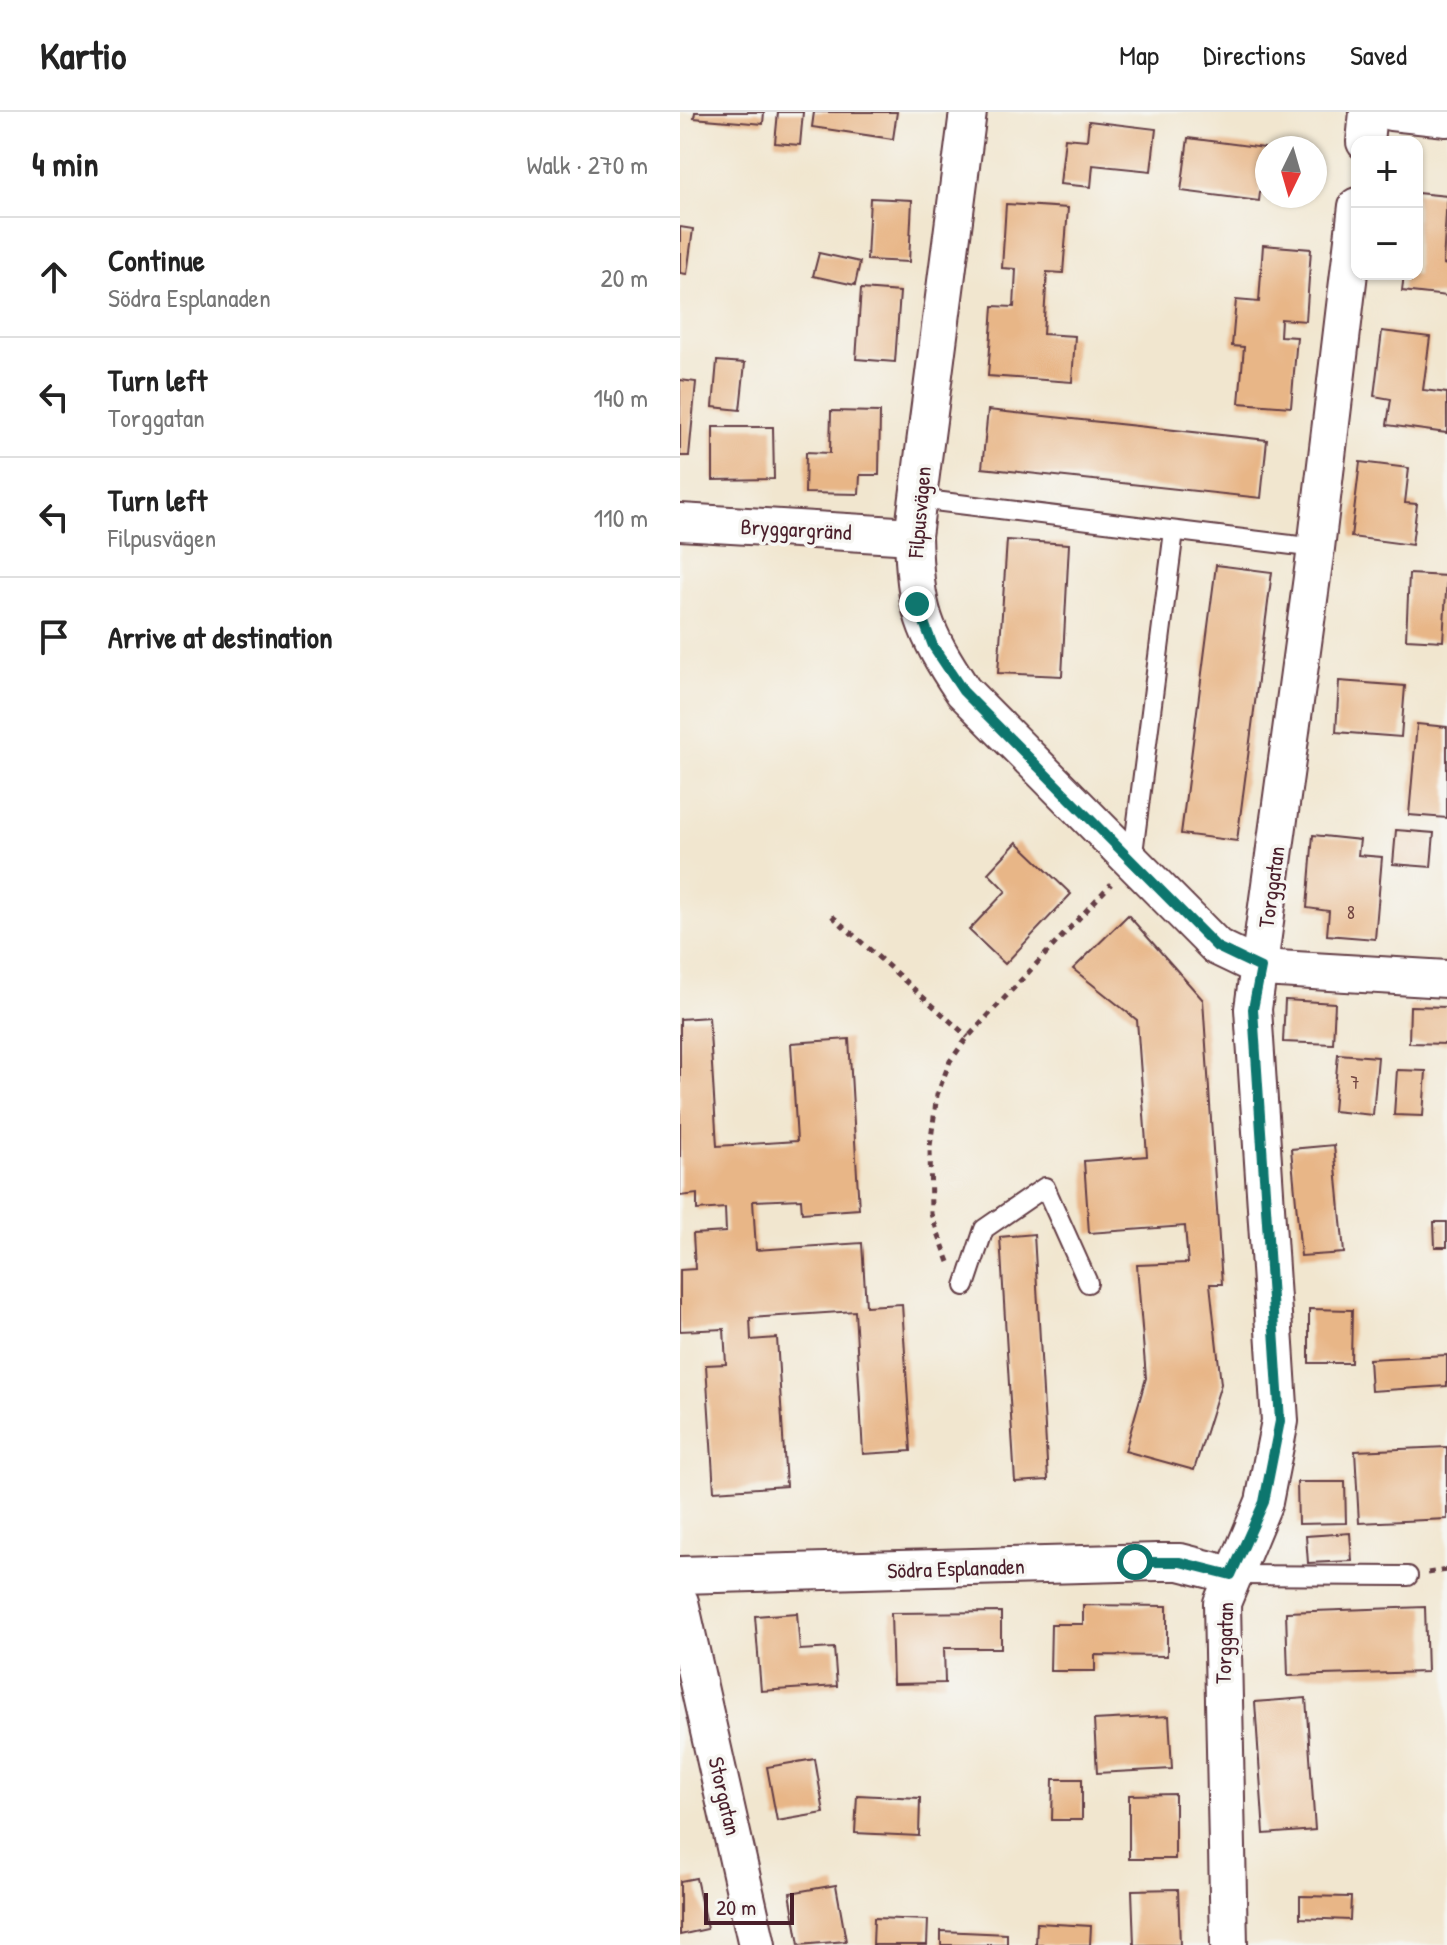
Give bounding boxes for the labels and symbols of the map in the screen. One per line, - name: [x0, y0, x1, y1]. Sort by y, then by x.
- north arrow: [1255, 136, 1327, 208]
- street label: Filpusvägen: [900, 465, 938, 560]
- street label: Bryggargränd: [740, 511, 853, 547]
- route end: [899, 586, 935, 622]
- street label: Torggatan: [1250, 844, 1292, 930]
- house number: 8: [1347, 900, 1355, 925]
- house number: 7: [1351, 1070, 1360, 1095]
- route start: [1117, 1544, 1153, 1580]
- street label: Södra Esplanaden: [887, 1551, 1025, 1585]
- street label: Torggatan: [1208, 1602, 1240, 1684]
- street label: Storgatan: [701, 1754, 749, 1838]
- scale bar: [704, 1889, 794, 1925]

